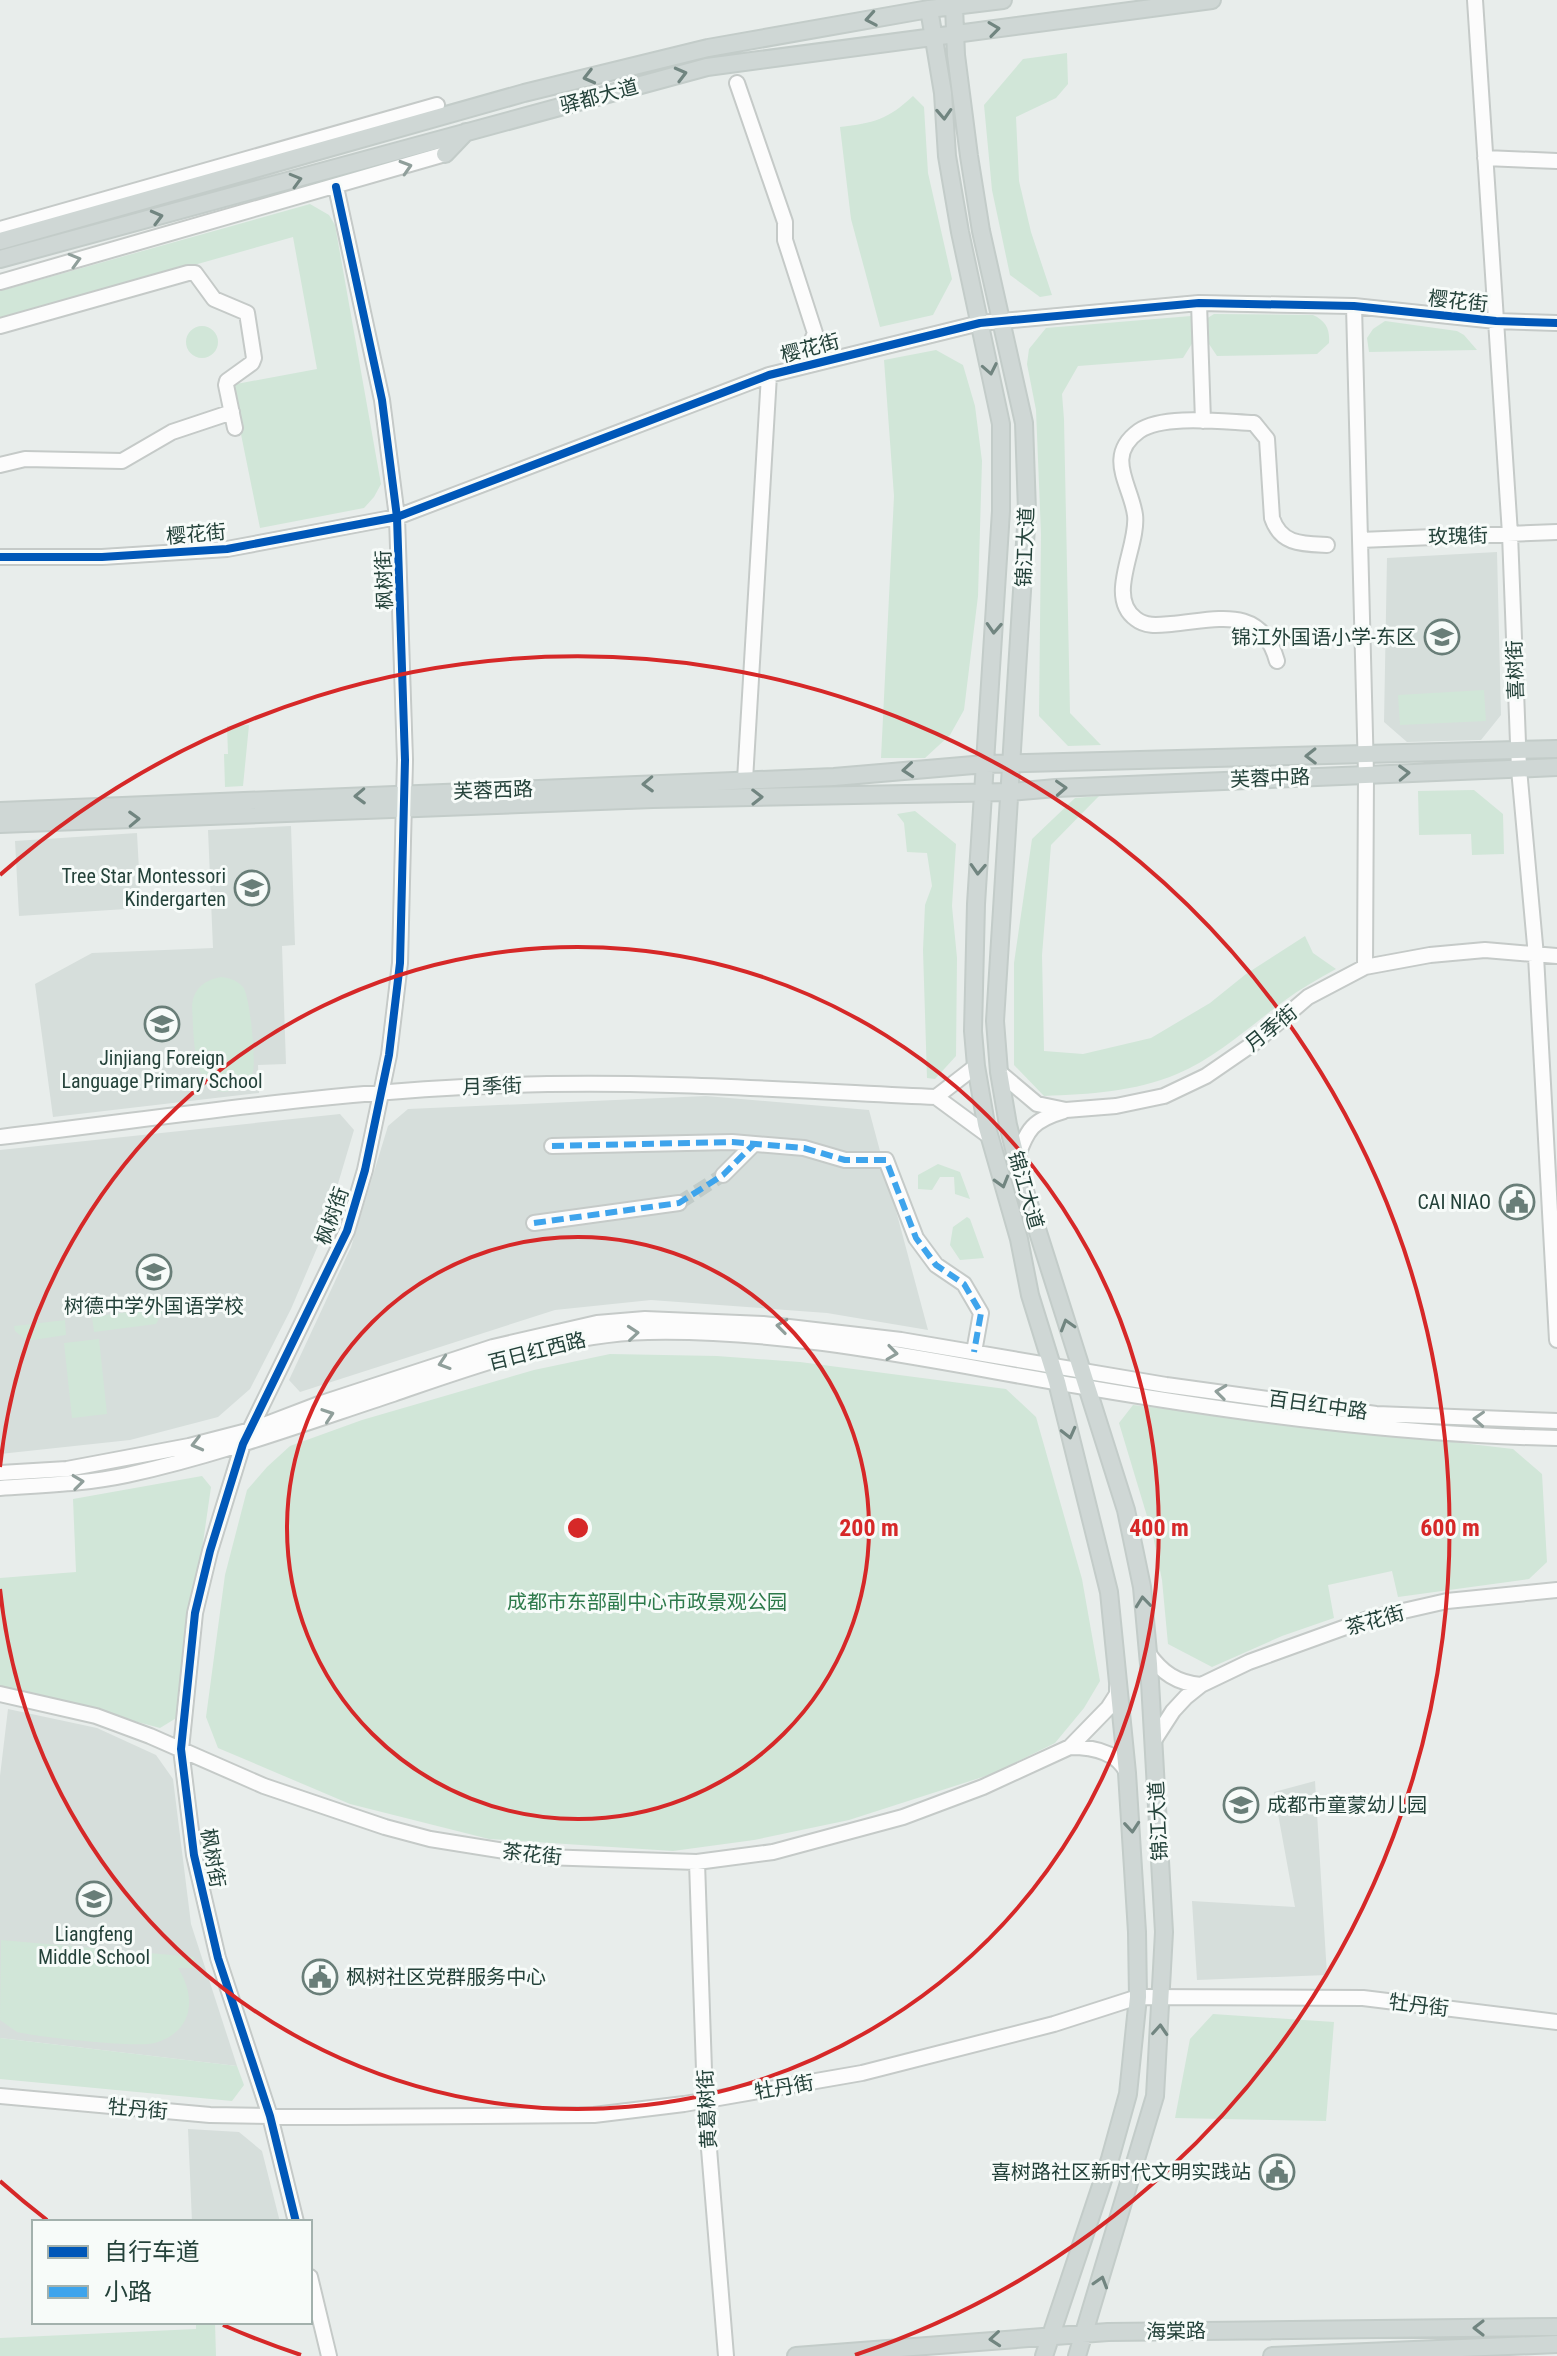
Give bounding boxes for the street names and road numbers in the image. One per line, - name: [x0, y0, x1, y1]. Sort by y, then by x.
- street label: 驿都大道: [557, 74, 641, 118]
- street label: 樱花街: [1427, 286, 1489, 316]
- street label: 樱花街: [778, 329, 842, 367]
- street label: 锦江大道: [1012, 507, 1038, 587]
- street label: 樱花街: [165, 519, 227, 549]
- street label: 玫瑰街: [1428, 523, 1488, 549]
- street label: 枫树街: [371, 550, 397, 610]
- street label: 喜树街: [1502, 640, 1528, 700]
- street label: 芙蓉中路: [1230, 765, 1310, 791]
- street label: 芙蓉西路: [453, 777, 533, 803]
- street label: 月季街: [1240, 1000, 1302, 1056]
- street label: 月季街: [462, 1073, 522, 1099]
- street label: 锦江大道: [1003, 1148, 1049, 1232]
- street label: 枫树街: [310, 1184, 354, 1248]
- street label: 百日红西路: [486, 1327, 588, 1375]
- street label: 百日红中路: [1267, 1386, 1369, 1424]
- street label: 茶花街: [1343, 1600, 1407, 1640]
- street label: 锦江大道: [1144, 1780, 1172, 1862]
- street label: 枫树街: [196, 1826, 230, 1890]
- street label: 茶花街: [501, 1839, 563, 1869]
- street label: 牡丹街: [1388, 1989, 1450, 2021]
- street label: 黄葛树街: [693, 2068, 721, 2150]
- street label: 牡丹街: [752, 2070, 816, 2104]
- street label: 牡丹街: [107, 2094, 169, 2124]
- street label: 海棠路: [1146, 2318, 1206, 2344]

